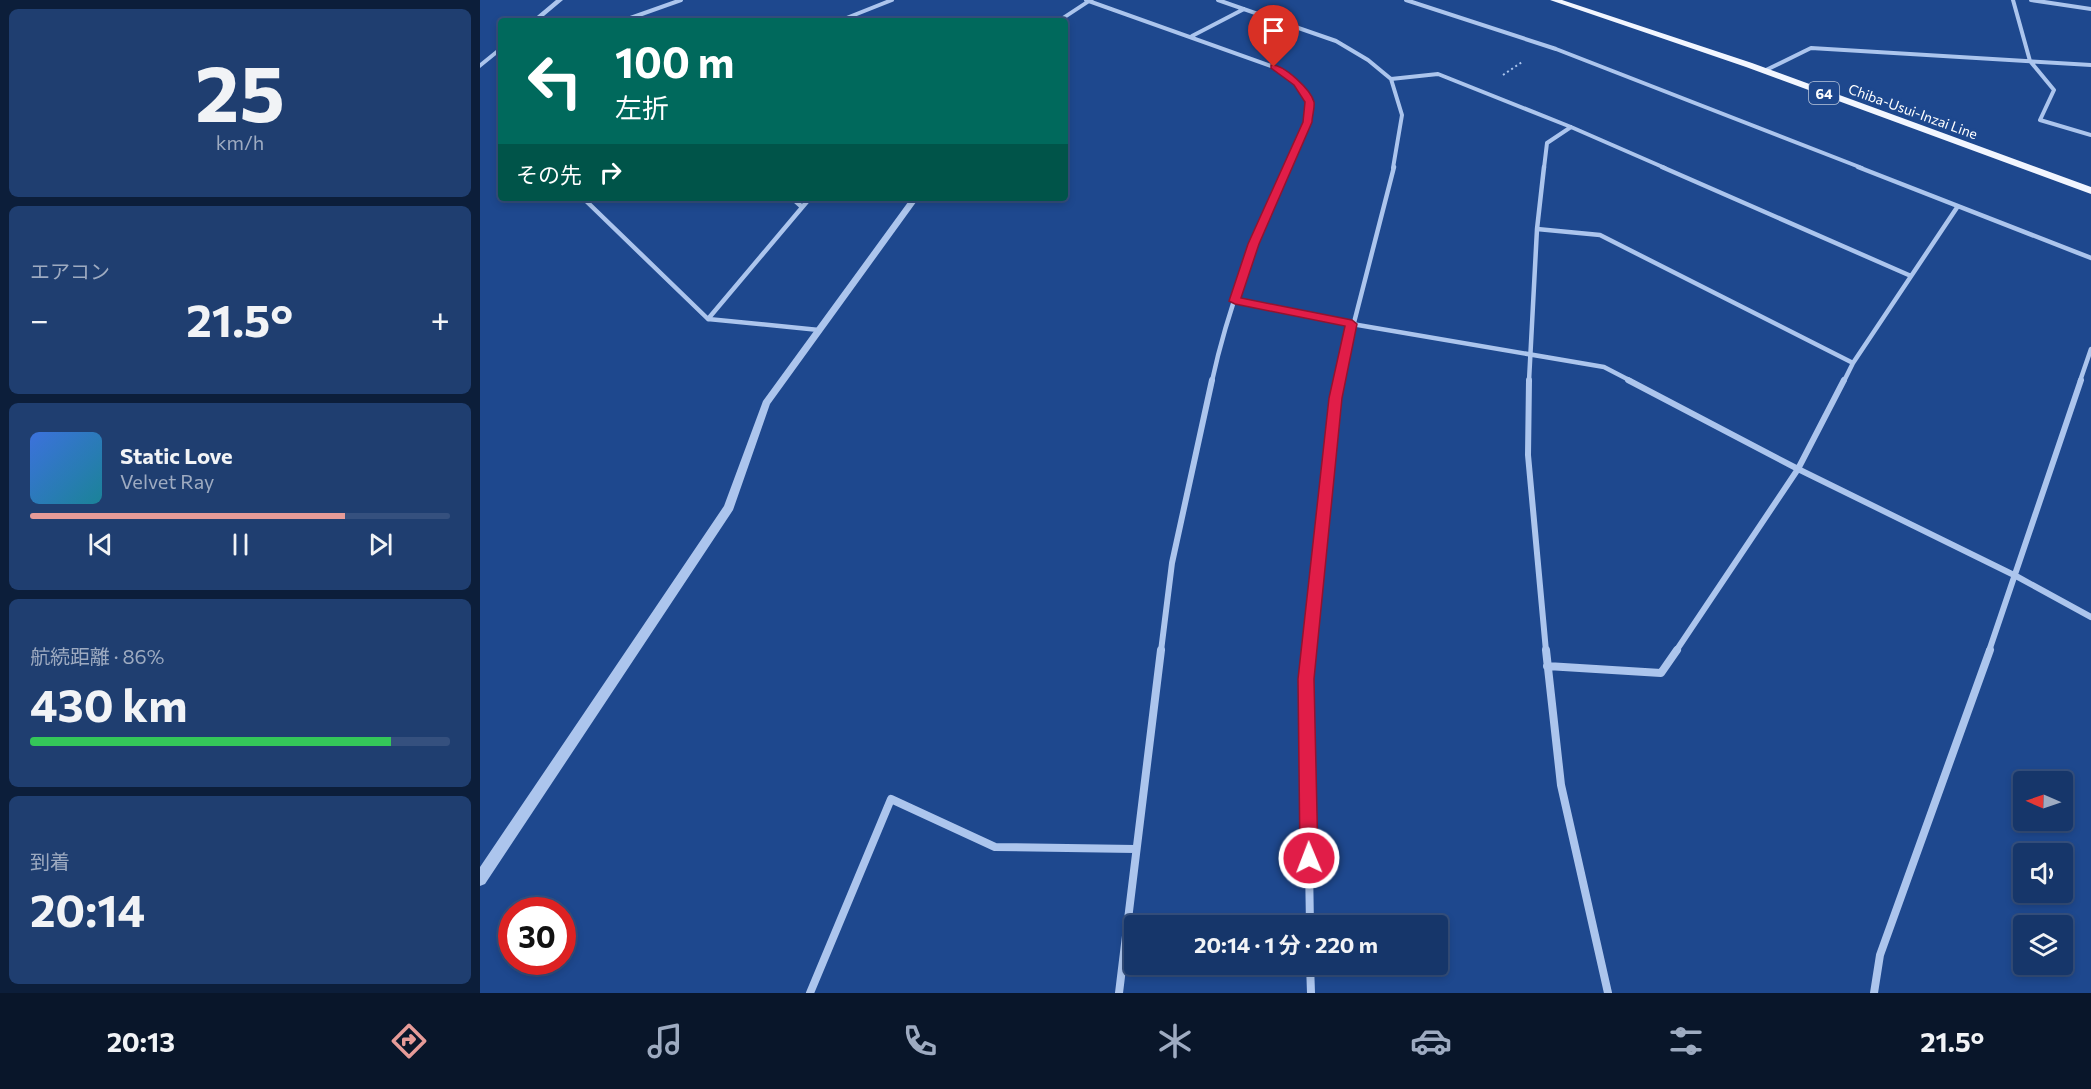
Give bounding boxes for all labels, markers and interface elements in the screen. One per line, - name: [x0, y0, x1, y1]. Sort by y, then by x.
- pin: [1248, 5, 1299, 67]
- icon: arrive: [1257, 14, 1290, 47]
- text: 100 m: [615, 35, 735, 87]
- icon: left: [516, 42, 594, 120]
- text: 25: [195, 43, 285, 138]
- street label: Chiba-Usui-Inzai Line: [1846, 80, 1980, 142]
- road number: 64: [1809, 82, 1839, 104]
- text: 左折: [615, 91, 669, 124]
- text: km/h: [216, 130, 264, 154]
- icon: right: [594, 156, 627, 189]
- text: その先: [516, 161, 582, 188]
- text: エアコン: [30, 259, 110, 283]
- text: 21.5°: [186, 291, 293, 346]
- text: −: [30, 298, 49, 339]
- text: +: [431, 298, 450, 339]
- text: Static Love: [120, 442, 233, 469]
- text: Velvet Ray: [120, 469, 214, 493]
- icon: previous: [84, 528, 117, 561]
- icon: pause: [224, 528, 257, 561]
- icon: next: [364, 528, 397, 561]
- text: 航続距離 · 86%: [30, 644, 164, 668]
- text: 430 km: [30, 676, 187, 731]
- north arrow: [2013, 771, 2073, 831]
- map controls: [2013, 771, 2073, 975]
- position arrow: [1277, 826, 1341, 890]
- button: sound: [2013, 843, 2073, 903]
- text: 到着: [30, 849, 70, 873]
- text: 20:14: [30, 881, 145, 936]
- speed limit sign: 30: [498, 897, 576, 975]
- button: layers: [2013, 915, 2073, 975]
- text: 20:14 · 1 分 · 220 m: [1194, 931, 1378, 958]
- icon: directions: [388, 1020, 430, 1062]
- icon: music: [644, 1020, 686, 1062]
- icon: phone: [899, 1020, 941, 1062]
- icon: climate: [1154, 1020, 1196, 1062]
- icon: car: [1410, 1020, 1452, 1062]
- icon: filters: [1665, 1020, 1707, 1062]
- text: 20:13: [107, 1025, 175, 1058]
- text: 21.5°: [1920, 1025, 1984, 1058]

